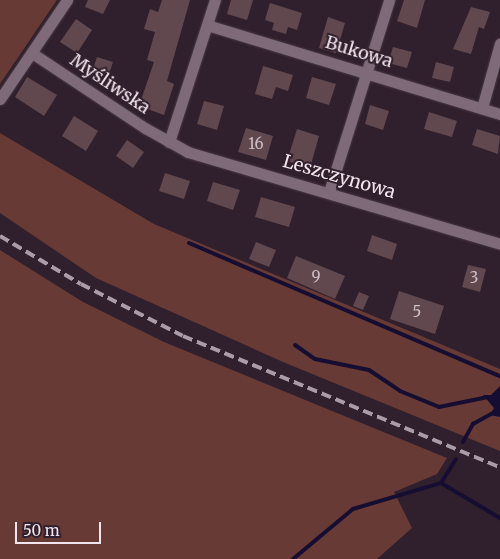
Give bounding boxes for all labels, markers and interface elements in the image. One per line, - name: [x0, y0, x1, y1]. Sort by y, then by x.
- street label: Bukowa: [323, 32, 395, 72]
- street label: Myśliwska: [66, 49, 154, 119]
- house number: 16: [248, 135, 264, 153]
- street label: Leszczynowa: [280, 151, 398, 203]
- house number: 9: [311, 268, 321, 286]
- house number: 3: [470, 269, 478, 287]
- house number: 5: [413, 303, 421, 321]
- scale bar: [18, 512, 104, 544]
- text: 50 m: [23, 521, 60, 540]

